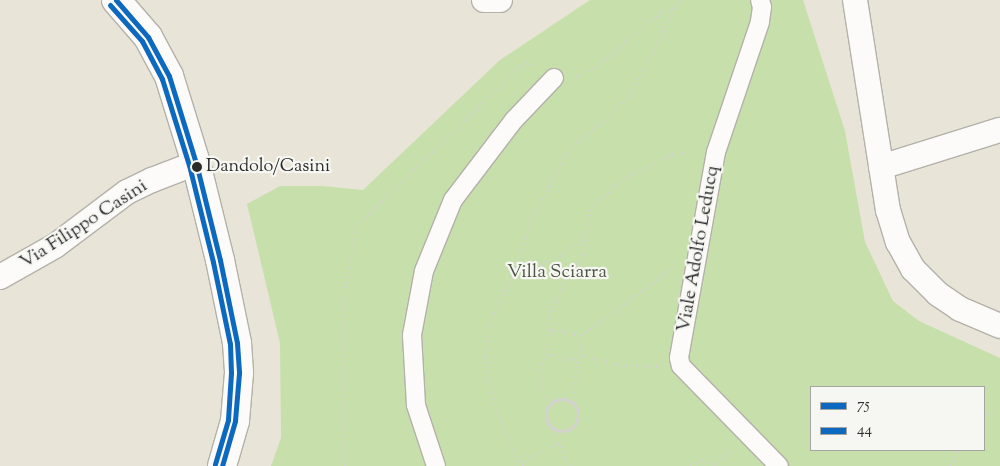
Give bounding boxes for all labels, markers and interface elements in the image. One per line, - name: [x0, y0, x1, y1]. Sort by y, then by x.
- place label: Dandolo/Casini: [206, 156, 330, 178]
- marker: Dandolo/Casini: [192, 162, 202, 172]
- street label: Viale Adolfo Leducq: [673, 164, 725, 334]
- street label: Via Filippo Casini: [16, 175, 152, 275]
- park label: Villa Sciarra: [507, 262, 607, 284]
- legend: [810, 386, 985, 451]
- text: 75: [857, 395, 870, 416]
- text: 44: [857, 420, 872, 441]

